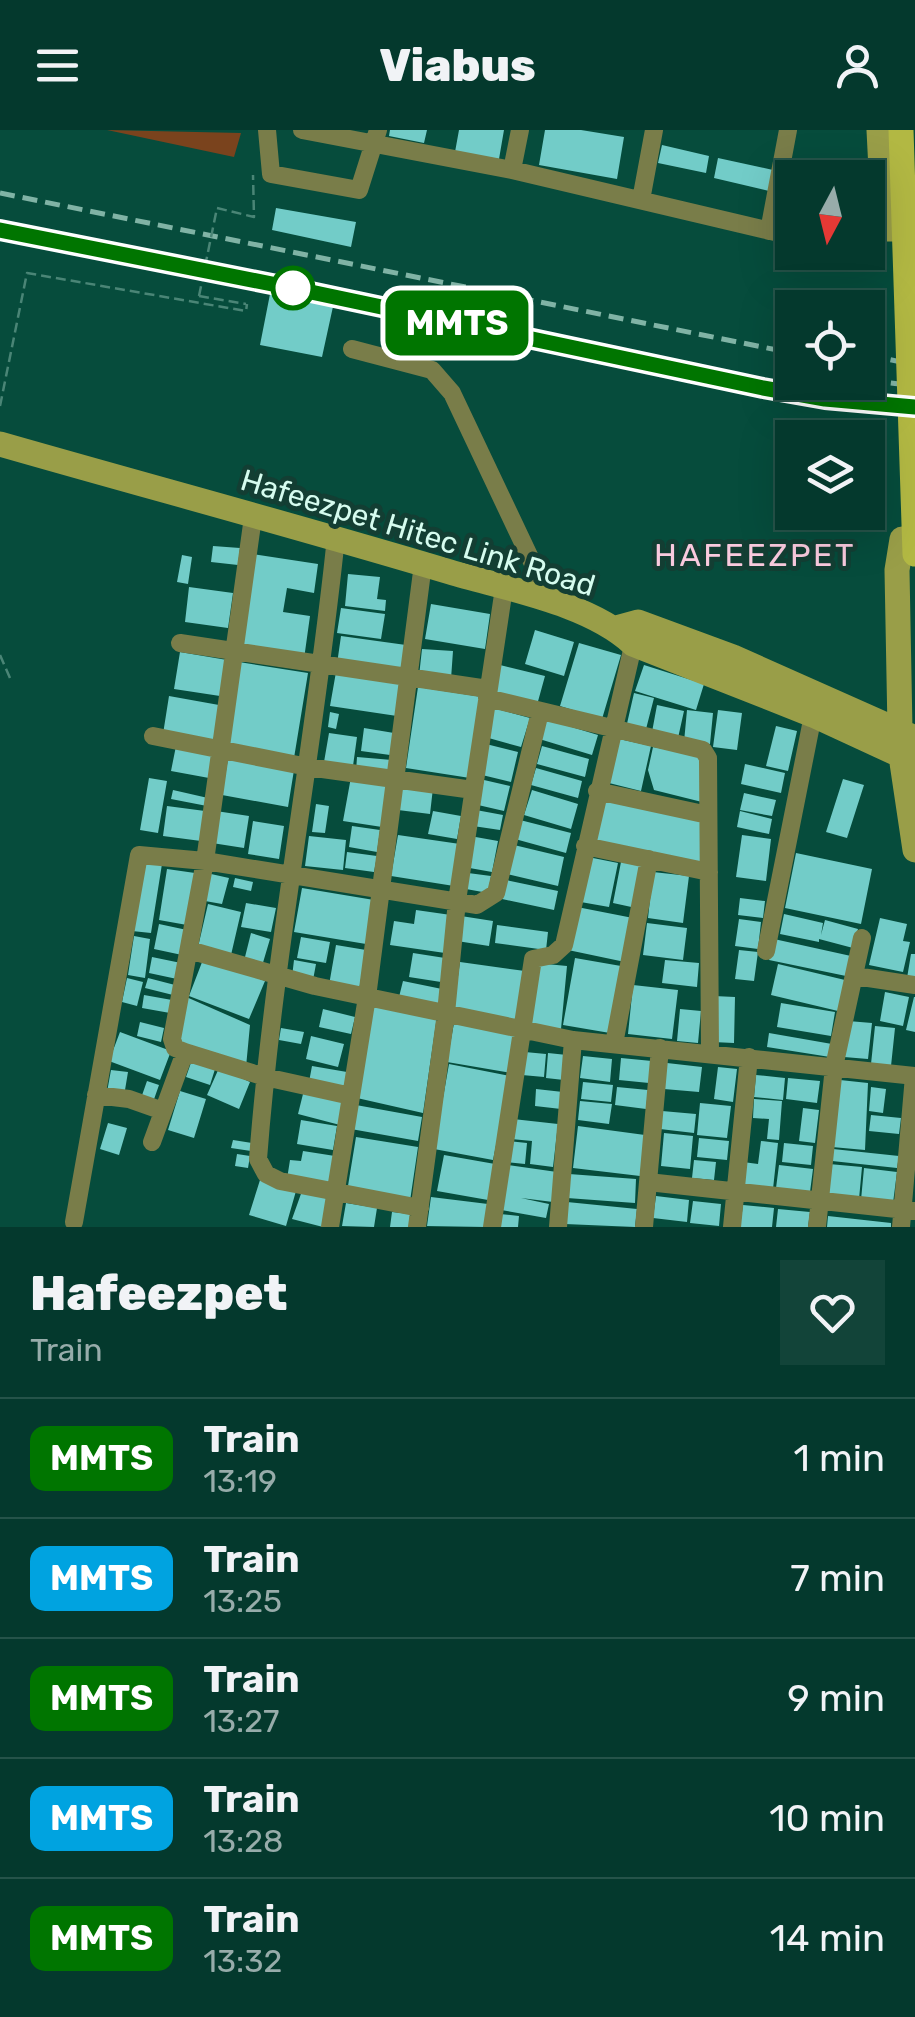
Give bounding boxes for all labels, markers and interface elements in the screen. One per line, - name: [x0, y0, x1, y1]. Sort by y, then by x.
- icon: menu: [30, 38, 85, 93]
- icon: person: [830, 38, 885, 93]
- text: Viabus: [379, 39, 536, 92]
- north arrow: [775, 160, 885, 270]
- map controls: [775, 160, 885, 530]
- unlabelled marker: [272, 267, 314, 309]
- line badge: MMTS: [387, 290, 527, 356]
- button: locate: [775, 290, 885, 400]
- text: MMTS: [405, 302, 509, 344]
- button: layers: [775, 420, 885, 530]
- street label: Hafeezpet Hitec Link Road: [236, 462, 600, 604]
- district label: HAFEEZPET: [654, 536, 856, 574]
- button: heart: [780, 1260, 885, 1365]
- text: Hafeezpet: [30, 1265, 287, 1322]
- text: Train: [30, 1331, 103, 1369]
- text: Train: [203, 1416, 300, 1462]
- text: 1 min: [793, 1435, 885, 1481]
- text: MMTS: [50, 1437, 153, 1479]
- text: 13:19: [203, 1462, 277, 1500]
- text: Train: [203, 1536, 300, 1582]
- text: 7 min: [790, 1555, 885, 1601]
- text: MMTS: [50, 1557, 153, 1599]
- text: 13:25: [203, 1582, 282, 1620]
- text: Train: [203, 1656, 300, 1702]
- text: 9 min: [787, 1675, 885, 1721]
- text: MMTS: [50, 1677, 153, 1719]
- text: 13:27: [203, 1702, 279, 1740]
- text: Train: [203, 1776, 300, 1822]
- text: 10 min: [769, 1795, 885, 1841]
- text: MMTS: [50, 1797, 153, 1839]
- text: 13:28: [203, 1822, 283, 1860]
- text: Train: [203, 1896, 300, 1942]
- text: 14 min: [770, 1915, 885, 1961]
- text: MMTS: [50, 1917, 153, 1959]
- text: 13:32: [203, 1942, 282, 1980]

